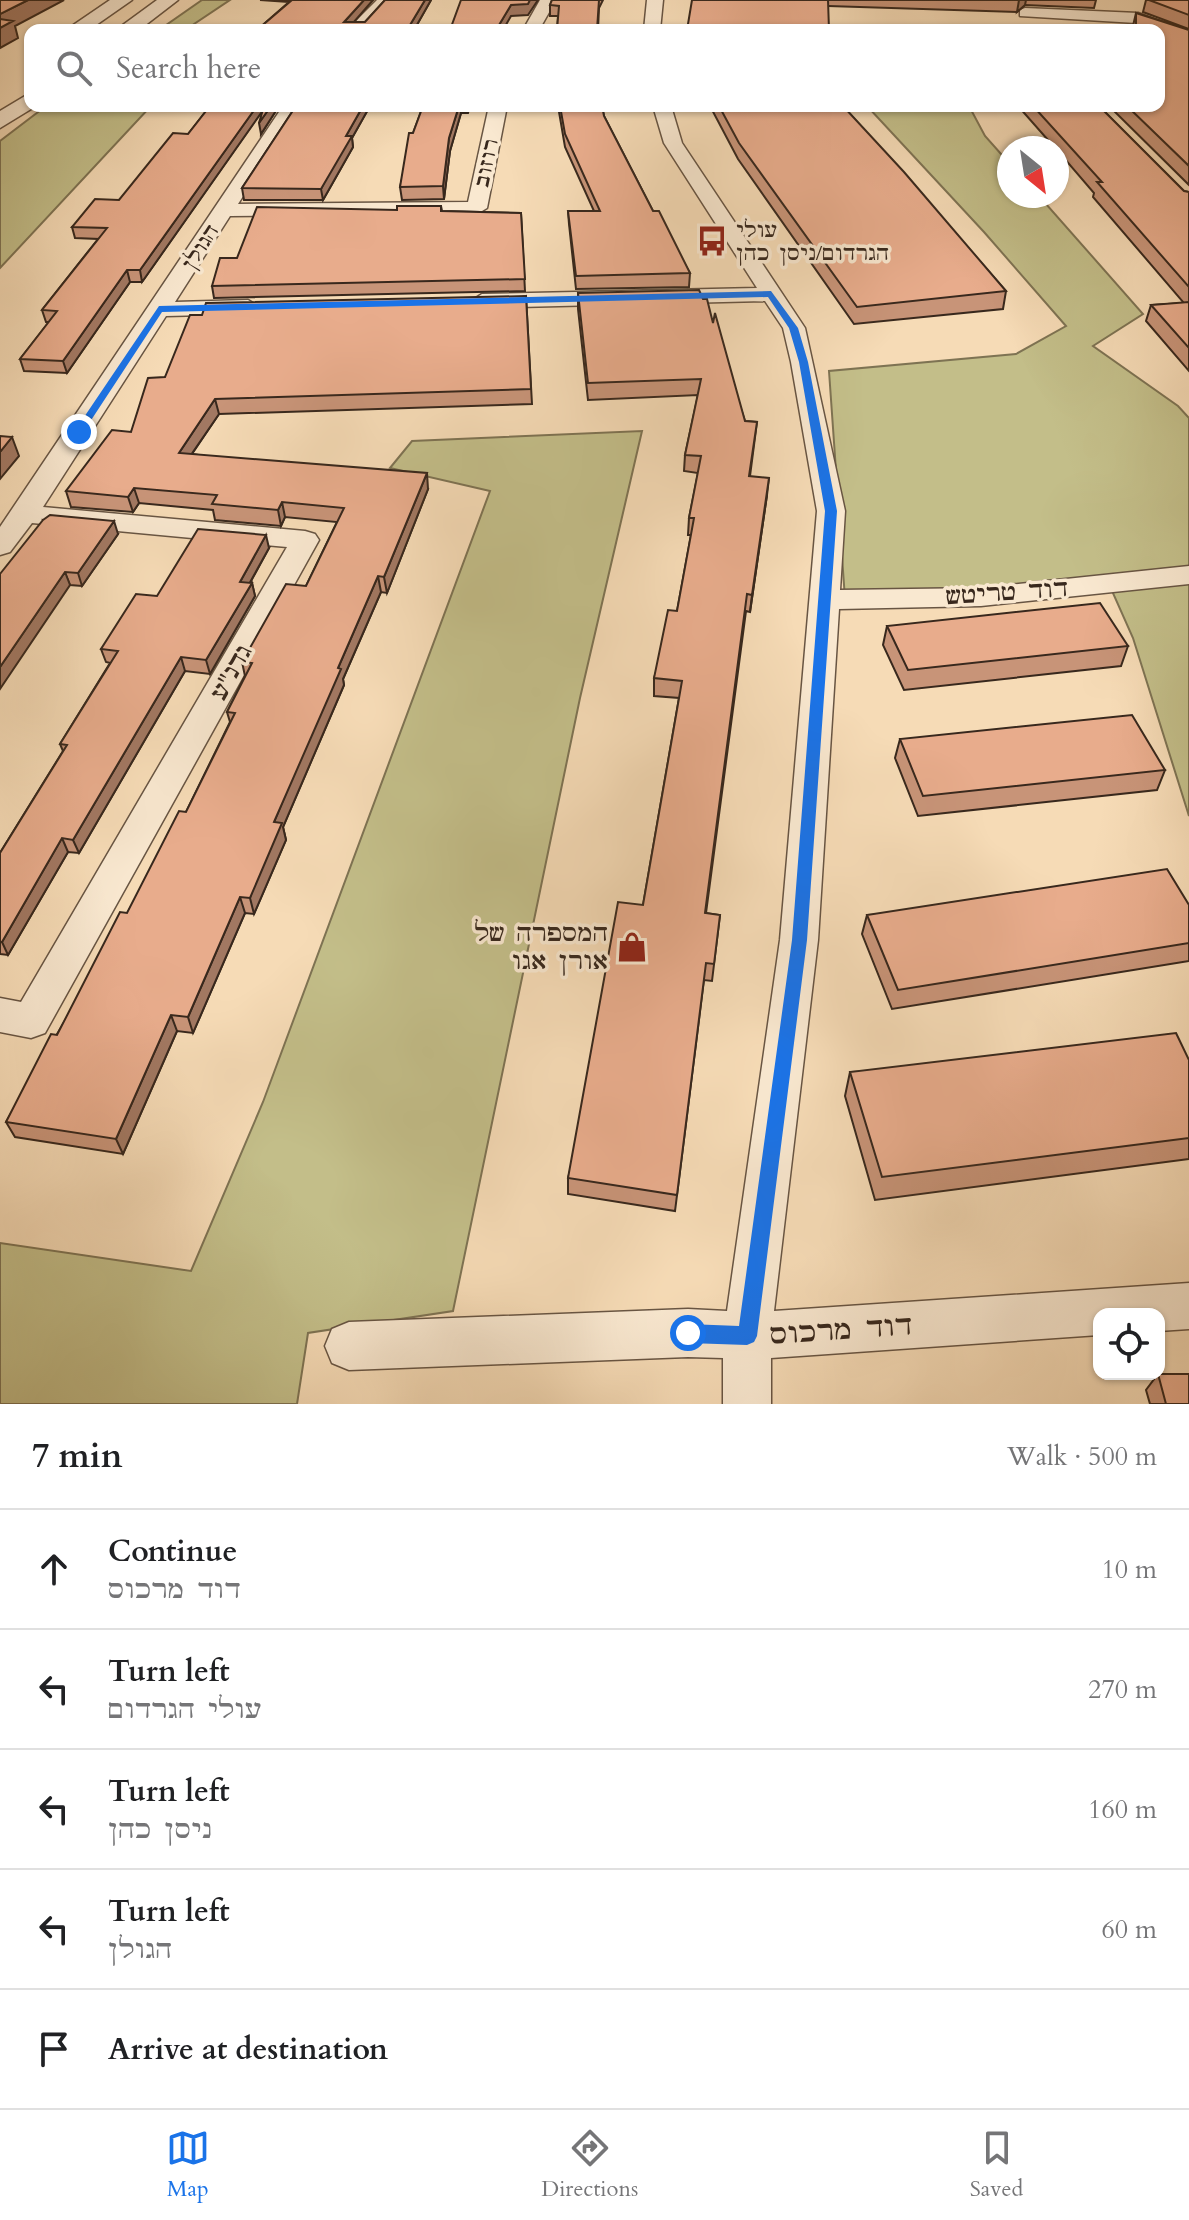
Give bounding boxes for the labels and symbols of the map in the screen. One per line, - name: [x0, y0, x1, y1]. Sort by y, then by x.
- street label: רוזוב: [468, 136, 505, 190]
- north arrow: [997, 136, 1069, 208]
- place label: עולי הגרדום/ניסן כהן: [736, 217, 889, 267]
- street label: הגולן: [176, 219, 225, 275]
- bus stop icon: עולי הגרדום/ניסן כהן: [695, 224, 729, 258]
- route end: [61, 414, 97, 450]
- street label: דוד טריטש: [945, 572, 1069, 613]
- street label: גדנ"ע: [203, 638, 260, 706]
- place label: המספרה של אורן אגו: [474, 917, 608, 978]
- shop icon: המספרה של אורן אגו: [615, 930, 649, 964]
- street label: דוד מרכוס: [768, 1306, 914, 1354]
- route start: [670, 1315, 706, 1351]

